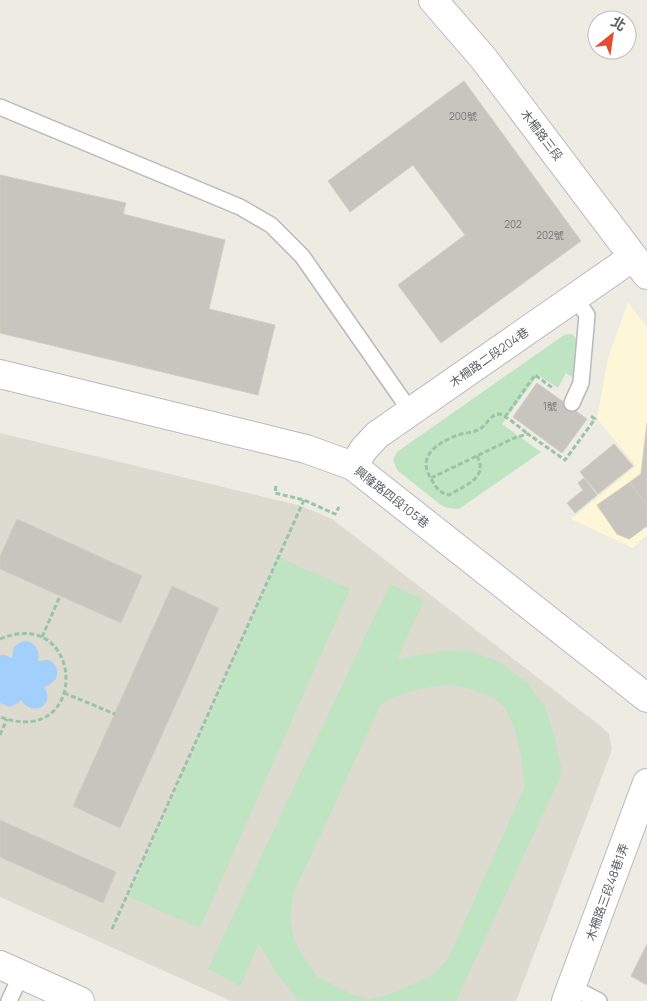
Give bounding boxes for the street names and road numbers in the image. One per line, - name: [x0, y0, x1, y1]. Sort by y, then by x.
- street label: 木柵路三段: [517, 106, 567, 164]
- street label: 木柵路二段204巷: [446, 323, 532, 391]
- street label: 興隆路四段105巷: [351, 462, 433, 532]
- street label: 木柵路三段48巷1弄: [581, 841, 633, 943]

